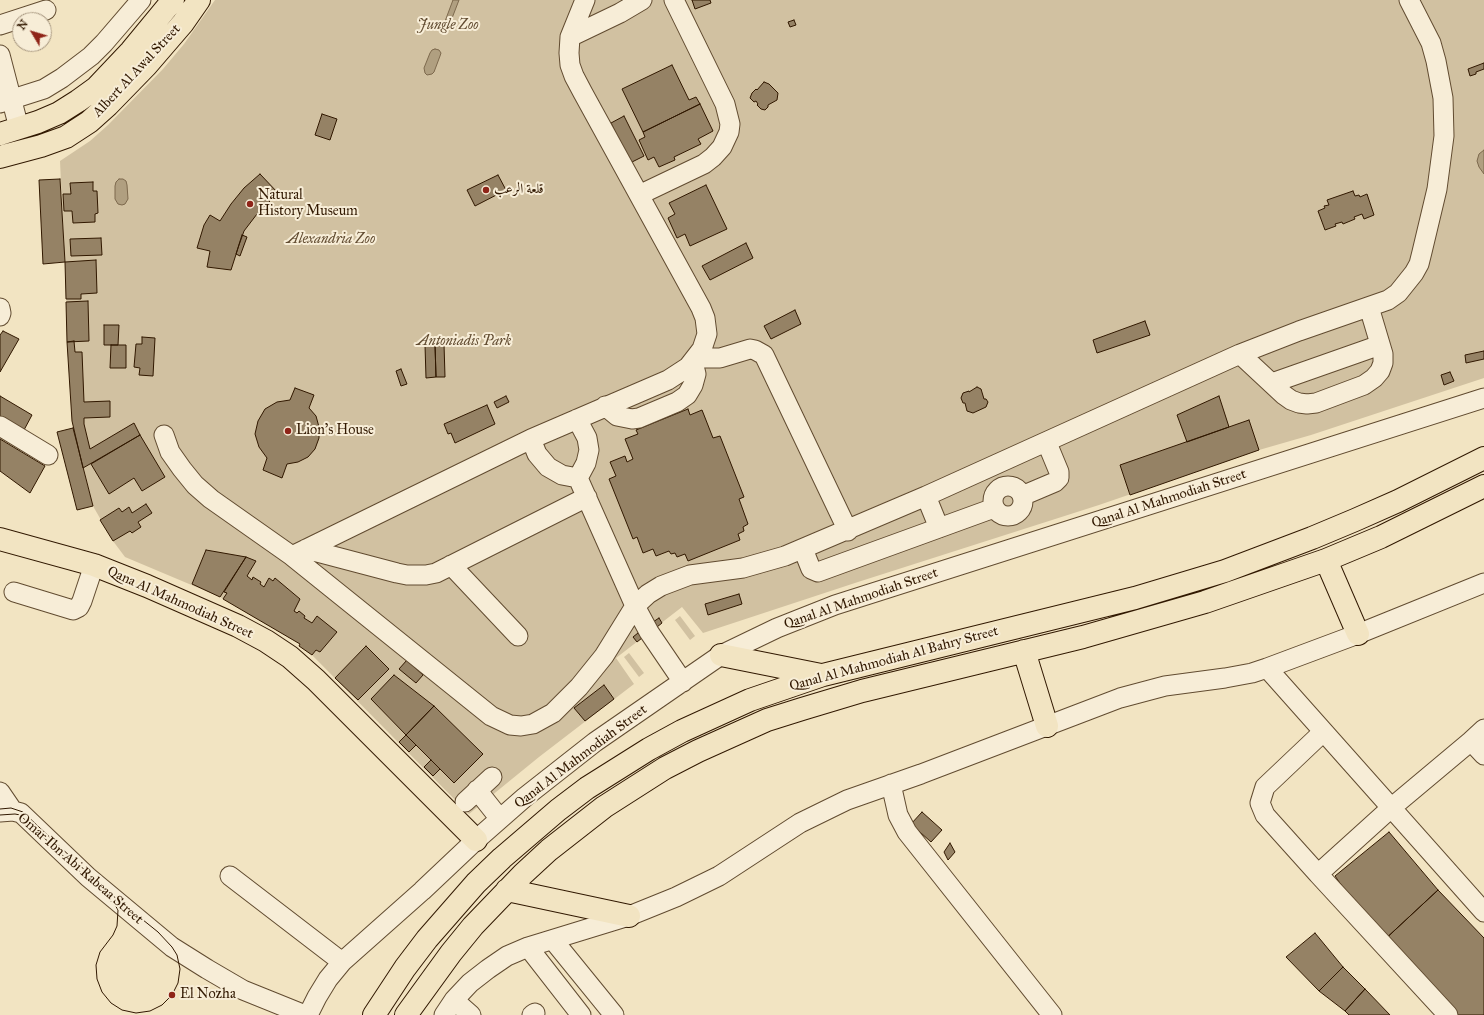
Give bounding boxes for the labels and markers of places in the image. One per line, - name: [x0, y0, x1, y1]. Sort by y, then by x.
- place label: قلعة الرعب: [494, 182, 544, 198]
- marker: قلعة الرعب: [481, 185, 491, 195]
- place label: Natural History Museum: [258, 188, 358, 220]
- marker: Natural History Museum: [245, 199, 255, 209]
- place label: Lion's House: [296, 423, 374, 439]
- marker: Lion's House: [283, 426, 293, 436]
- place label: El Nozha: [180, 987, 236, 1003]
- marker: El Nozha: [167, 990, 177, 1000]

